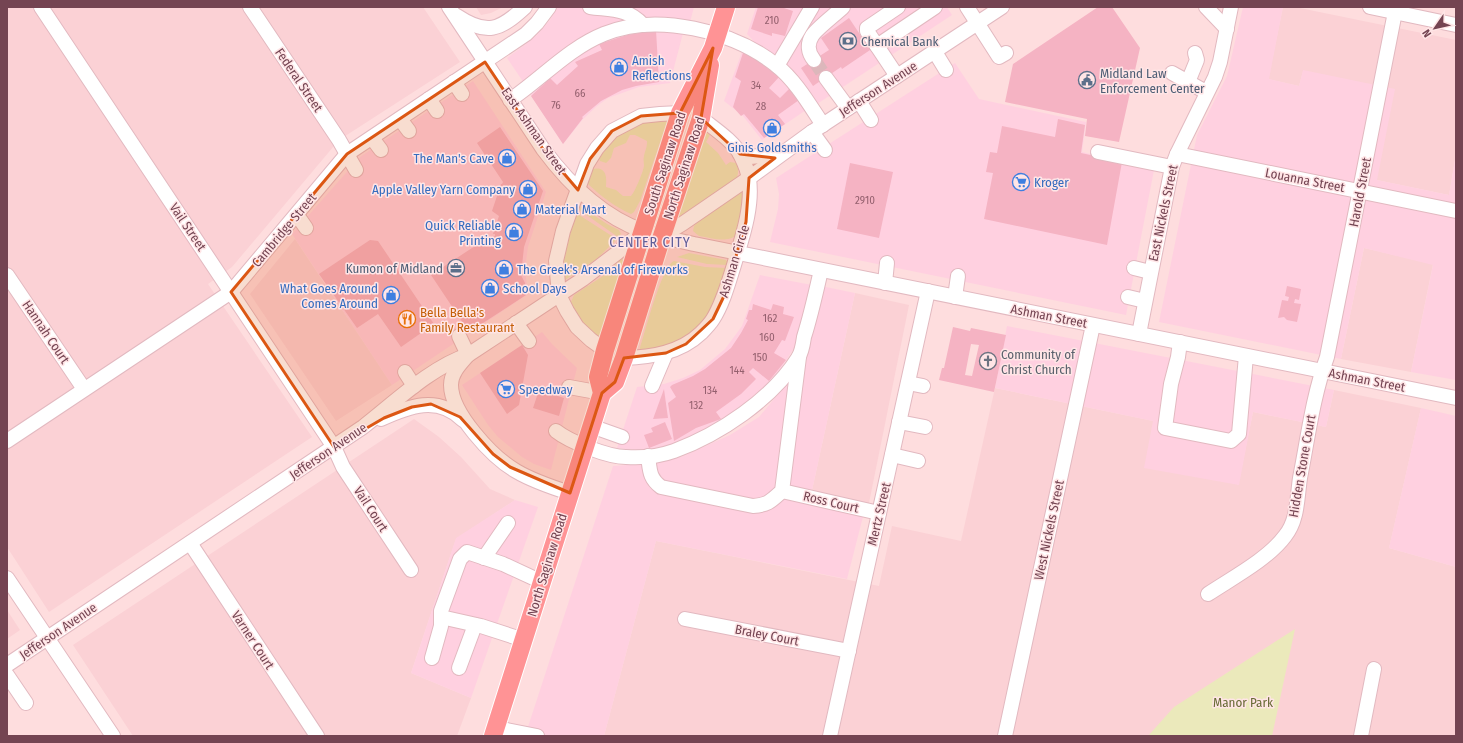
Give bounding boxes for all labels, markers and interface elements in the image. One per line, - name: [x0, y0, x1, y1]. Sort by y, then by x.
- north arrow: [1415, 8, 1455, 48]
- house number: 210: [765, 14, 780, 27]
- text: N: [1420, 27, 1434, 40]
- bank icon: Chemical Bank: [838, 31, 858, 51]
- place label: Chemical Bank: [861, 34, 940, 49]
- street label: Federal Street: [272, 45, 326, 115]
- place label: Amish Reflections: [632, 53, 692, 83]
- shop icon: Amish Reflections: [609, 57, 629, 77]
- street label: Jefferson Avenue: [836, 58, 920, 120]
- place label: Midland Law Enforcement Center: [1100, 66, 1205, 96]
- public building icon: Midland Law Enforcement Center: [1077, 70, 1097, 90]
- house number: 34: [751, 79, 762, 92]
- street label: East Ashman Street: [498, 85, 570, 178]
- house number: 66: [575, 87, 586, 100]
- house number: 76: [551, 99, 561, 112]
- house number: 28: [756, 100, 767, 113]
- street label: South Saginaw Road: [641, 109, 689, 217]
- street label: North Saginaw Road: [660, 115, 708, 221]
- shop icon: Ginis Goldsmiths: [762, 118, 782, 138]
- place label: Ginis Goldsmiths: [727, 140, 817, 155]
- shop icon: The Man's Cave: [497, 148, 517, 168]
- place label: The Man's Cave: [413, 151, 494, 166]
- street label: Harold Street: [1346, 155, 1374, 228]
- street label: East Nickels Street: [1145, 163, 1181, 263]
- street label: Louanna Street: [1264, 165, 1347, 195]
- supermarket icon: Kroger: [1011, 172, 1031, 192]
- place label: Kroger: [1034, 175, 1069, 190]
- shop icon: Apple Valley Yarn Company: [518, 179, 538, 199]
- place label: Apple Valley Yarn Company: [372, 182, 515, 197]
- street label: Cambridge Street: [249, 189, 320, 270]
- house number: 2910: [855, 194, 875, 207]
- shop icon: Material Mart: [512, 199, 532, 219]
- street label: Vail Street: [167, 200, 210, 254]
- place label: Material Mart: [535, 202, 607, 217]
- place label: Quick Reliable Printing: [425, 218, 502, 248]
- shop icon: Quick Reliable Printing: [504, 222, 524, 242]
- street label: Ashman Circle: [716, 223, 752, 299]
- district label: CENTER CITY: [609, 234, 691, 251]
- office icon: Kumon of Midland: [446, 258, 466, 278]
- shop icon: The Greek's Arsenal of Fireworks: [494, 259, 514, 279]
- place label: Kumon of Midland: [346, 261, 443, 276]
- place label: The Greek's Arsenal of Fireworks: [517, 262, 689, 277]
- shop icon: School Days: [480, 278, 500, 298]
- place label: What Goes Around Comes Around: [280, 281, 378, 311]
- place label: School Days: [503, 281, 567, 296]
- shop icon: What Goes Around Comes Around: [381, 285, 401, 305]
- street label: Hannah Court: [19, 298, 73, 367]
- street label: Ashman Street: [1010, 301, 1089, 331]
- place label: Bella Bella's Family Restaurant: [420, 305, 515, 335]
- restaurant icon: Bella Bella's Family Restaurant: [397, 309, 417, 329]
- house number: 162: [763, 312, 777, 325]
- house number: 160: [759, 331, 775, 344]
- place label: Community of Christ Church: [1001, 347, 1076, 377]
- house number: 150: [752, 351, 768, 364]
- church icon: Community of Christ Church: [978, 351, 998, 371]
- house number: 144: [730, 364, 745, 377]
- street label: Ashman Street: [1328, 365, 1407, 395]
- supermarket icon: Speedway: [496, 379, 516, 399]
- place label: Speedway: [519, 382, 573, 397]
- house number: 134: [703, 384, 718, 397]
- house number: 132: [689, 399, 703, 412]
- street label: Hidden Stone Court: [1286, 413, 1319, 518]
- street label: Jefferson Avenue: [287, 420, 369, 482]
- street label: West Nickels Street: [1031, 478, 1067, 581]
- street label: Mertz Street: [864, 480, 894, 547]
- street label: Vail Court: [351, 484, 392, 535]
- street label: Ross Court: [802, 488, 861, 516]
- street label: North Saginaw Road: [524, 512, 570, 618]
- street label: Jefferson Avenue: [17, 600, 99, 662]
- street label: Varner Court: [229, 608, 278, 673]
- street label: Braley Court: [734, 621, 801, 649]
- park label: Manor Park: [1213, 695, 1274, 710]

